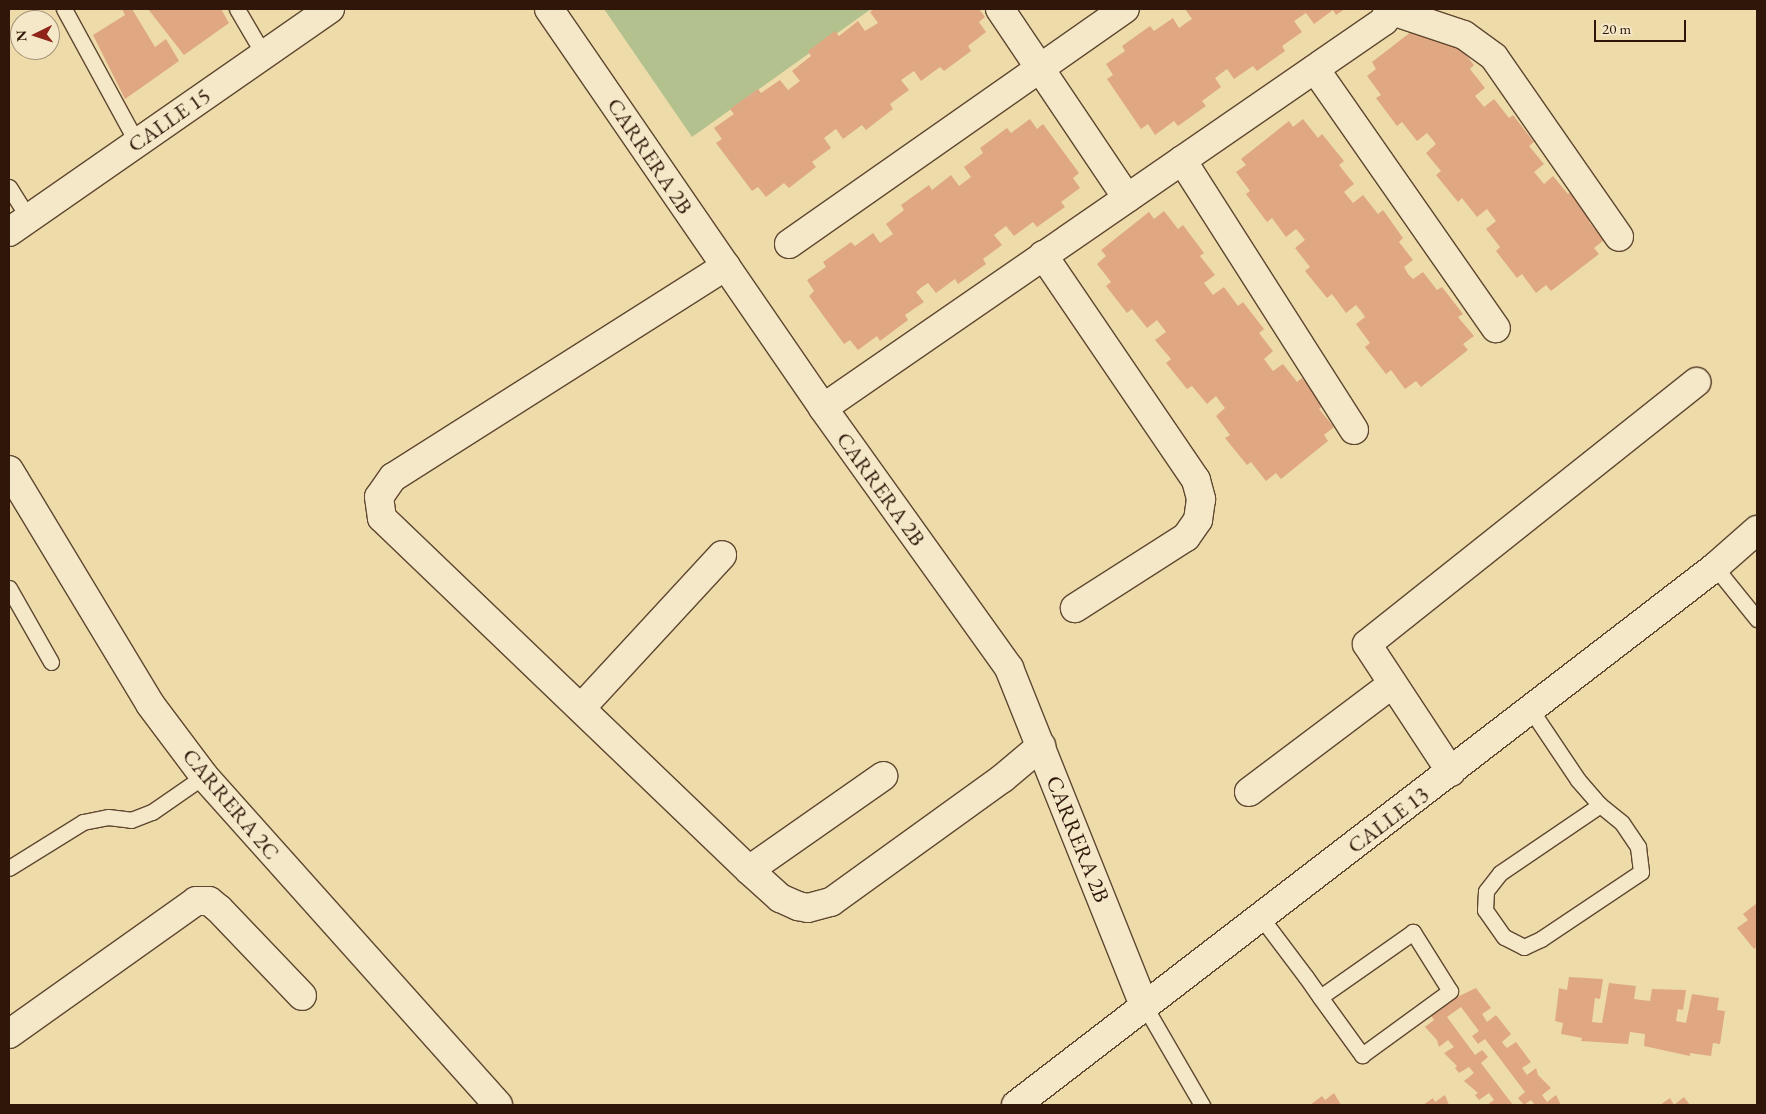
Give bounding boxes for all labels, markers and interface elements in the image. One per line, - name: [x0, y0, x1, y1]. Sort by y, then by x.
- north arrow: [10, 10, 60, 60]
- scale bar: [1596, 10, 1688, 42]
- text: 20 m: [1602, 19, 1631, 38]
- text: N: [12, 30, 30, 42]
- street label: CALLE 15: [123, 82, 215, 158]
- street label: CARRERA 2B: [602, 93, 698, 219]
- street label: CARRERA 2B: [831, 427, 931, 551]
- street label: CARRERA 2C: [177, 743, 285, 865]
- street label: CARRERA 2B: [1041, 772, 1115, 906]
- street label: CALLE 13: [1342, 781, 1434, 859]

